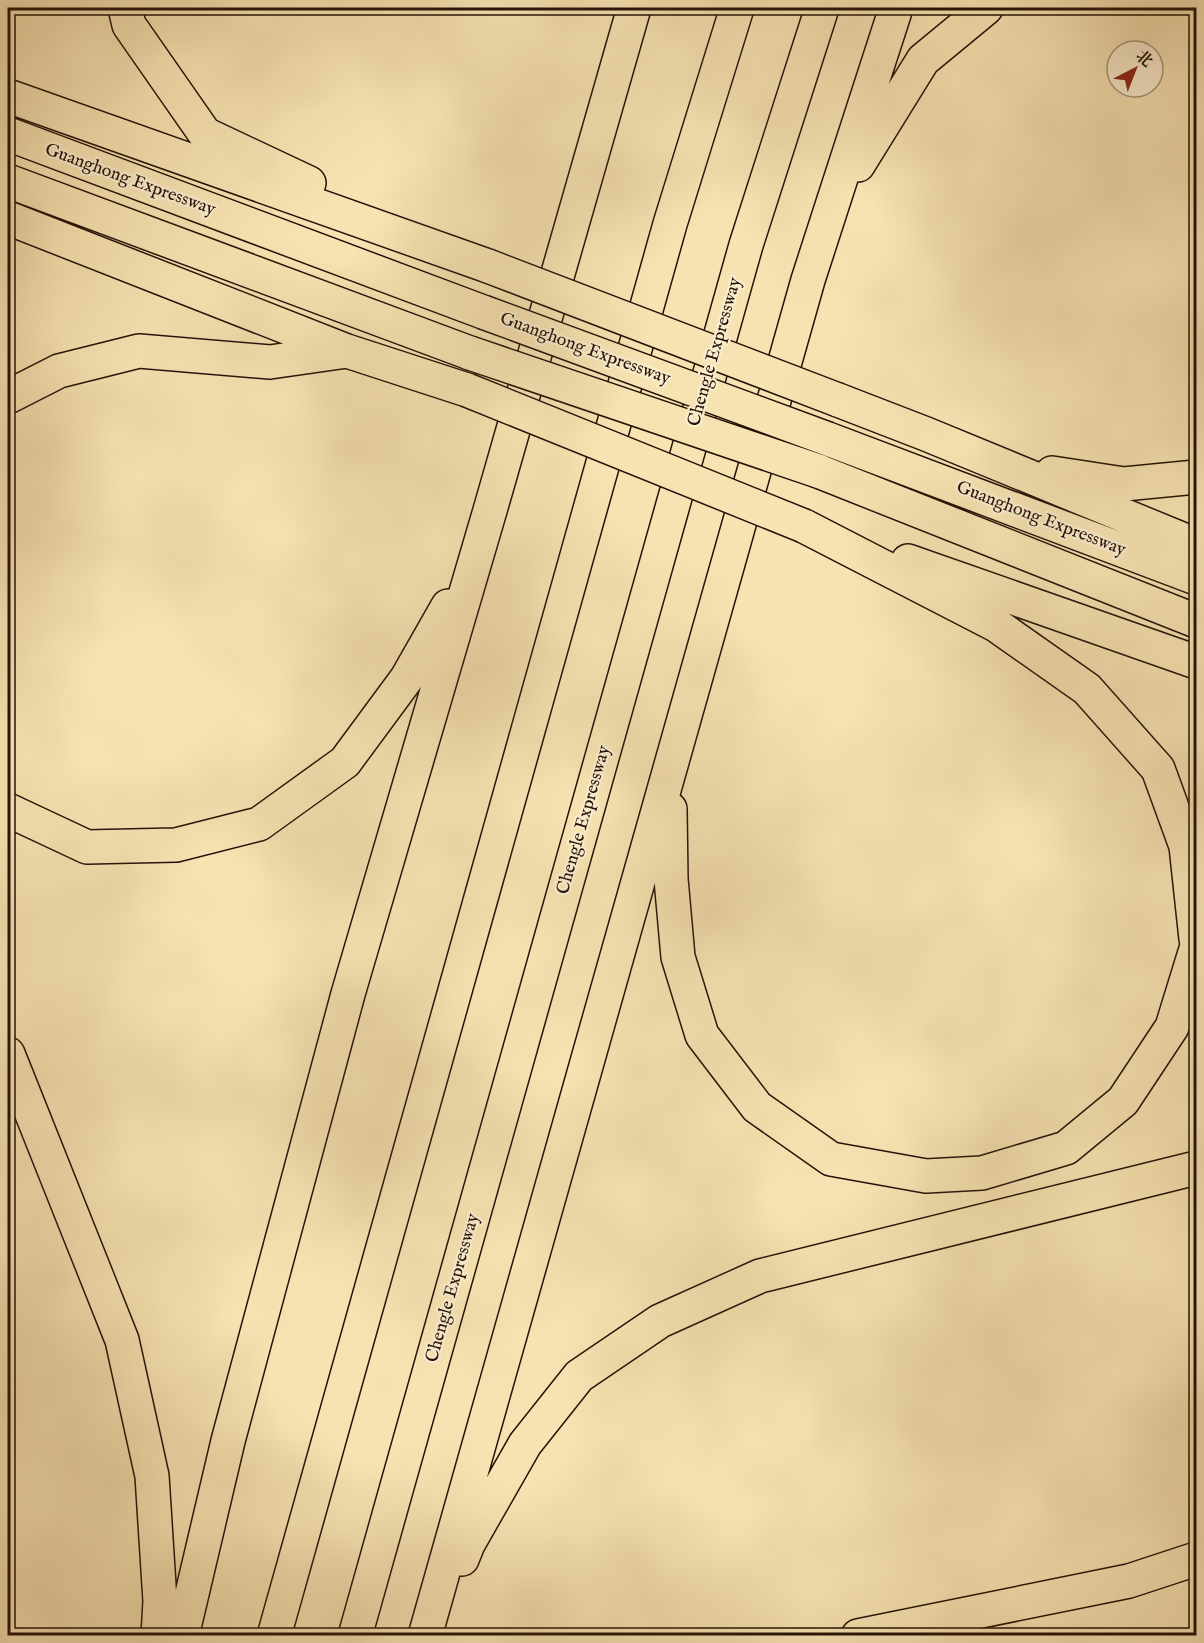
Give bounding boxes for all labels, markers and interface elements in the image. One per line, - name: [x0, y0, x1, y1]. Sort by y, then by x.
- north arrow: [1105, 39, 1165, 99]
- text: 北: [1131, 47, 1156, 72]
- street label: Guanghong Expressway: [42, 138, 219, 222]
- street label: Chengle Expressway: [683, 275, 747, 429]
- street label: Guanghong Expressway: [497, 307, 674, 391]
- street label: Guanghong Expressway: [953, 476, 1129, 562]
- street label: Chengle Expressway: [552, 743, 616, 897]
- street label: Chengle Expressway: [421, 1211, 485, 1365]

